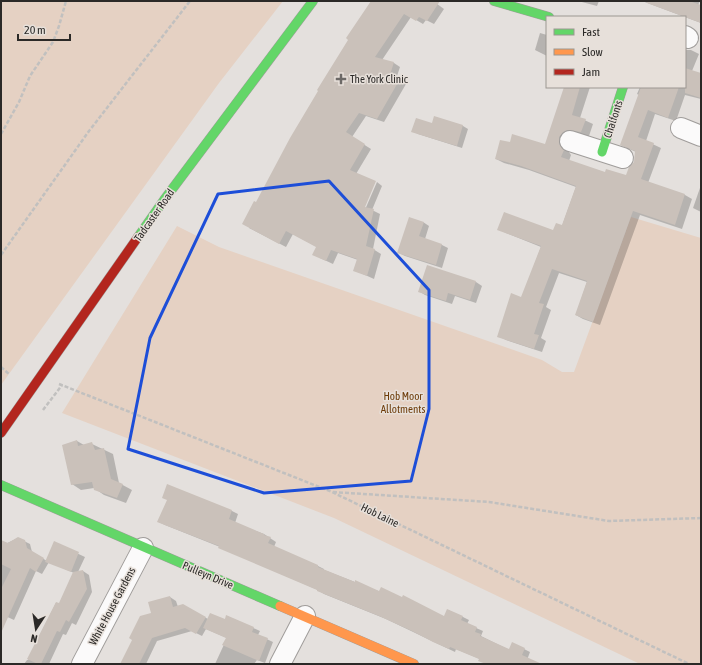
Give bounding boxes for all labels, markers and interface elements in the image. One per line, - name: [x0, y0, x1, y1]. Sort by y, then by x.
- scale bar: [18, 16, 70, 42]
- legend: [546, 16, 686, 88]
- text: 20 m: [24, 23, 46, 37]
- text: Fast: [582, 25, 600, 39]
- text: Slow: [582, 45, 603, 59]
- text: Jam: [582, 65, 600, 79]
- marker: The York Clinic: [335, 73, 347, 85]
- place label: The York Clinic: [350, 73, 409, 85]
- street label: Chalfonts: [601, 99, 625, 139]
- street label: Tadcaster Road: [132, 186, 176, 244]
- park label: Hob Moor Allotments: [381, 390, 425, 415]
- street label: Hob Laine: [359, 501, 401, 529]
- street label: Pulleyn Drive: [181, 559, 235, 591]
- street label: White House Gardens: [86, 565, 138, 647]
- north arrow: [16, 609, 56, 649]
- text: N: [29, 632, 38, 645]

